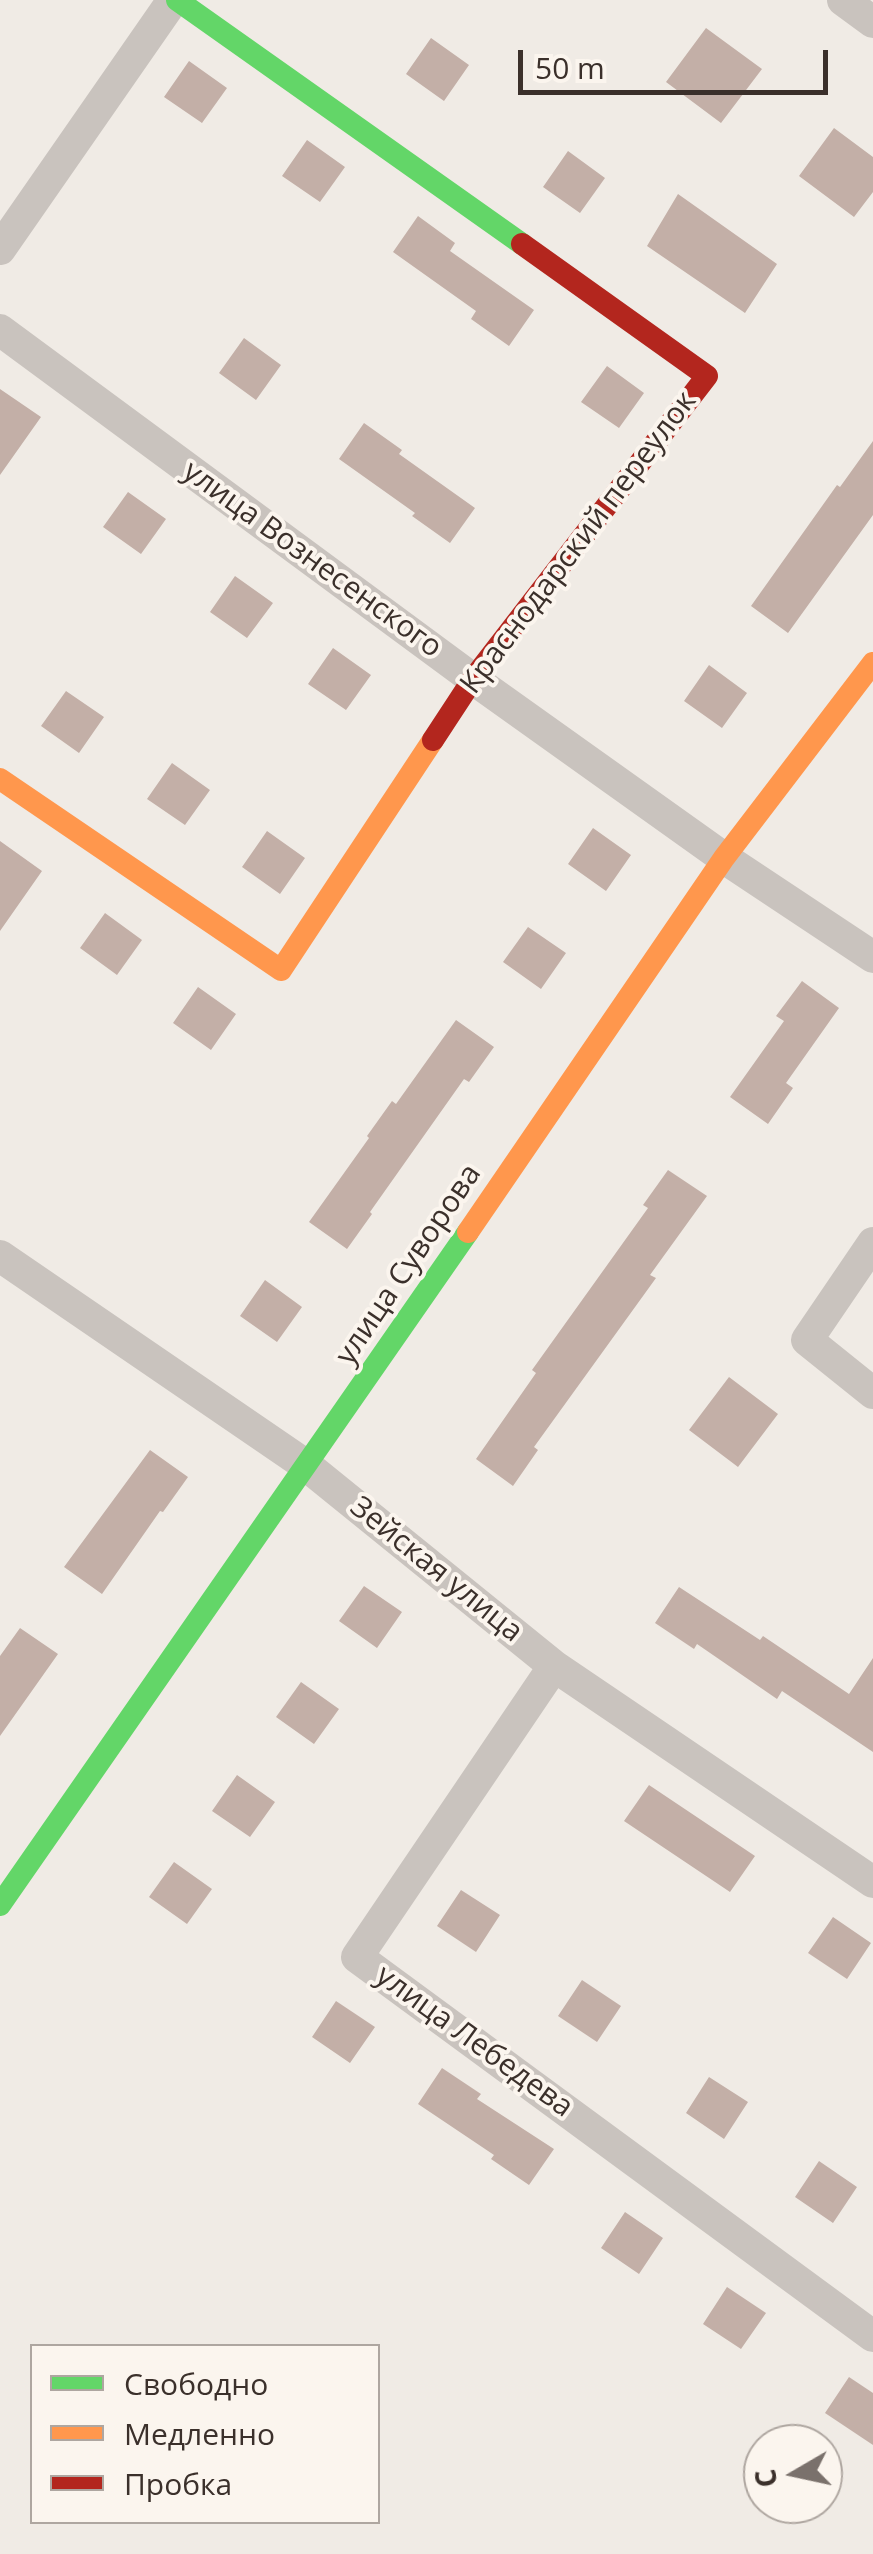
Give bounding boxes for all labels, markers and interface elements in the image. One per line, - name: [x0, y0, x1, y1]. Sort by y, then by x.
- scale bar: [523, 30, 833, 92]
- text: 50 m: [535, 47, 605, 88]
- street label: Краснодарский переулок: [454, 385, 704, 701]
- street label: улица Вознесенского: [175, 454, 449, 666]
- street label: улица Суворова: [329, 1158, 489, 1372]
- street label: Зейская улица: [343, 1490, 529, 1650]
- street label: улица Лебедева: [368, 1958, 580, 2126]
- legend: [30, 2344, 380, 2524]
- text: Свободно: [124, 2363, 268, 2404]
- text: Медленно: [124, 2413, 275, 2454]
- north arrow: [743, 2424, 843, 2524]
- text: Пробка: [124, 2463, 232, 2504]
- text: С: [745, 2467, 786, 2490]

